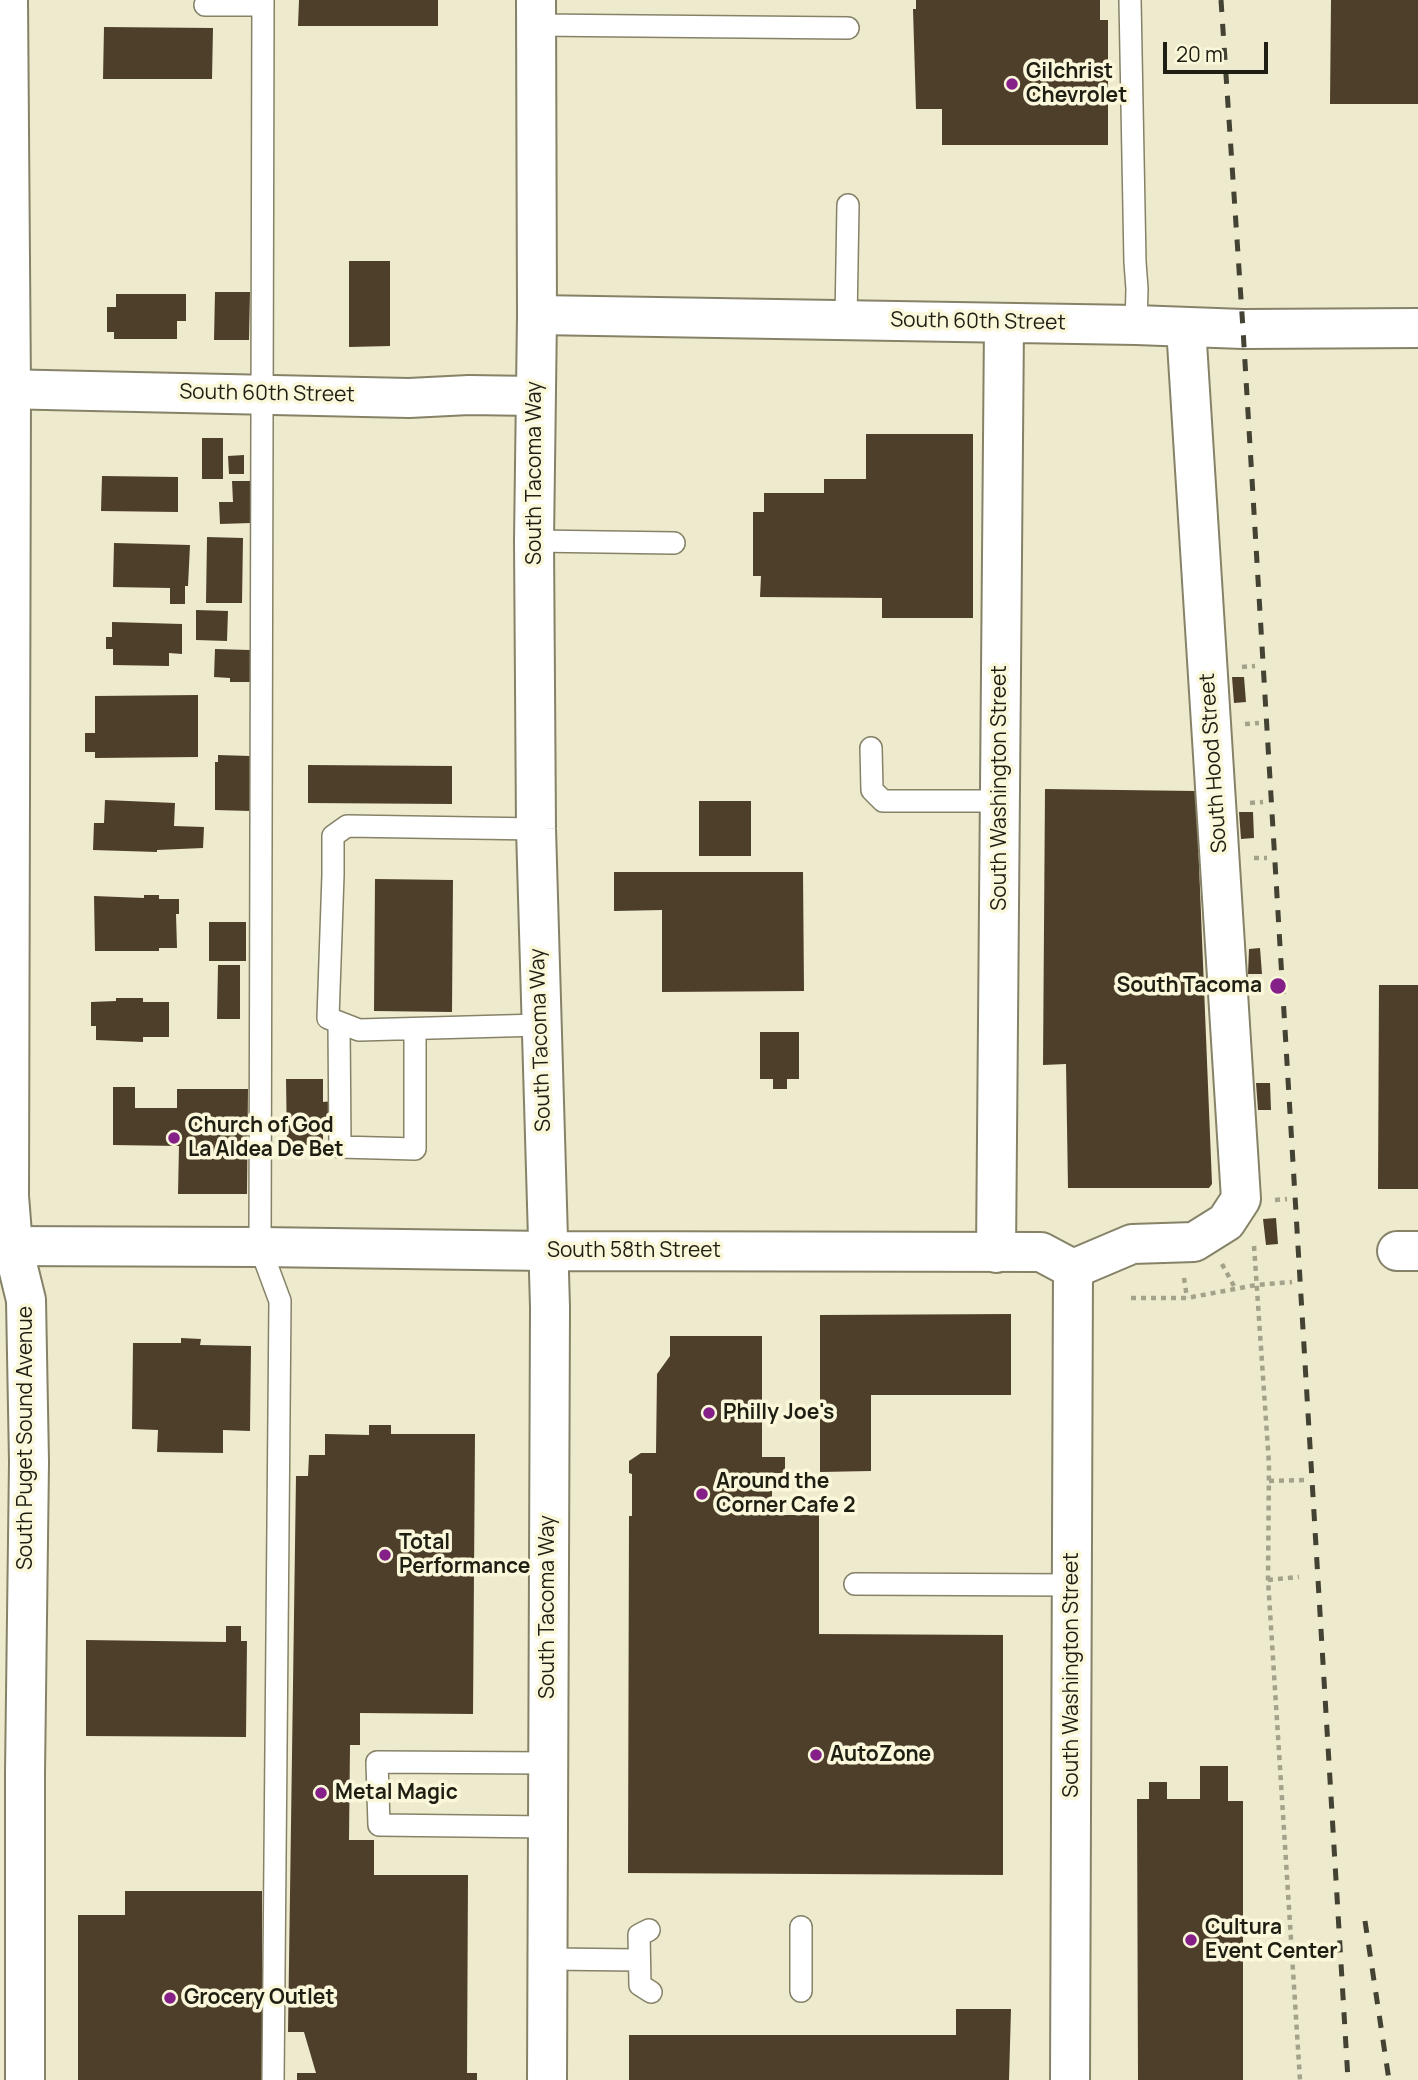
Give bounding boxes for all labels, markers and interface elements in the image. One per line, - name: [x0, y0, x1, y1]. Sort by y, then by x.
- scale bar: [1166, 28, 1271, 72]
- text: 20 m: [1176, 40, 1223, 68]
- place label: Gilchrist Chevrolet: [1026, 59, 1127, 109]
- marker: Gilchrist Chevrolet: [1004, 76, 1020, 92]
- street label: South 60th Street: [890, 308, 1066, 336]
- street label: South 60th Street: [179, 380, 355, 408]
- street label: South Tacoma Way: [522, 381, 548, 565]
- street label: South Washington Street: [987, 665, 1013, 911]
- street label: South Hood Street: [1195, 672, 1233, 854]
- street label: South Tacoma Way: [525, 948, 557, 1132]
- place label: South Tacoma: [1117, 973, 1262, 999]
- marker: South Tacoma: [1268, 976, 1288, 996]
- place label: Church of God La Aldea De Bet: [188, 1113, 344, 1163]
- marker: Church of God La Aldea De Bet: [166, 1130, 182, 1146]
- street label: South 58th Street: [547, 1238, 721, 1264]
- street label: South Puget Sound Avenue: [13, 1306, 39, 1570]
- place label: Philly Joe's: [723, 1400, 834, 1426]
- marker: Philly Joe's: [701, 1405, 717, 1421]
- place label: Around the Corner Cafe 2: [716, 1469, 856, 1519]
- marker: Around the Corner Cafe 2: [694, 1486, 710, 1502]
- street label: South Tacoma Way: [535, 1515, 561, 1699]
- place label: Total Performance: [399, 1530, 530, 1580]
- marker: Total Performance: [377, 1547, 393, 1563]
- street label: South Washington Street: [1059, 1552, 1085, 1798]
- place label: AutoZone: [830, 1742, 931, 1768]
- marker: AutoZone: [808, 1747, 824, 1763]
- place label: Metal Magic: [335, 1780, 458, 1806]
- marker: Metal Magic: [313, 1785, 329, 1801]
- place label: Cultura Event Center: [1205, 1915, 1338, 1965]
- marker: Cultura Event Center: [1183, 1932, 1199, 1948]
- place label: Grocery Outlet: [184, 1985, 335, 2011]
- marker: Grocery Outlet: [162, 1990, 178, 2006]

